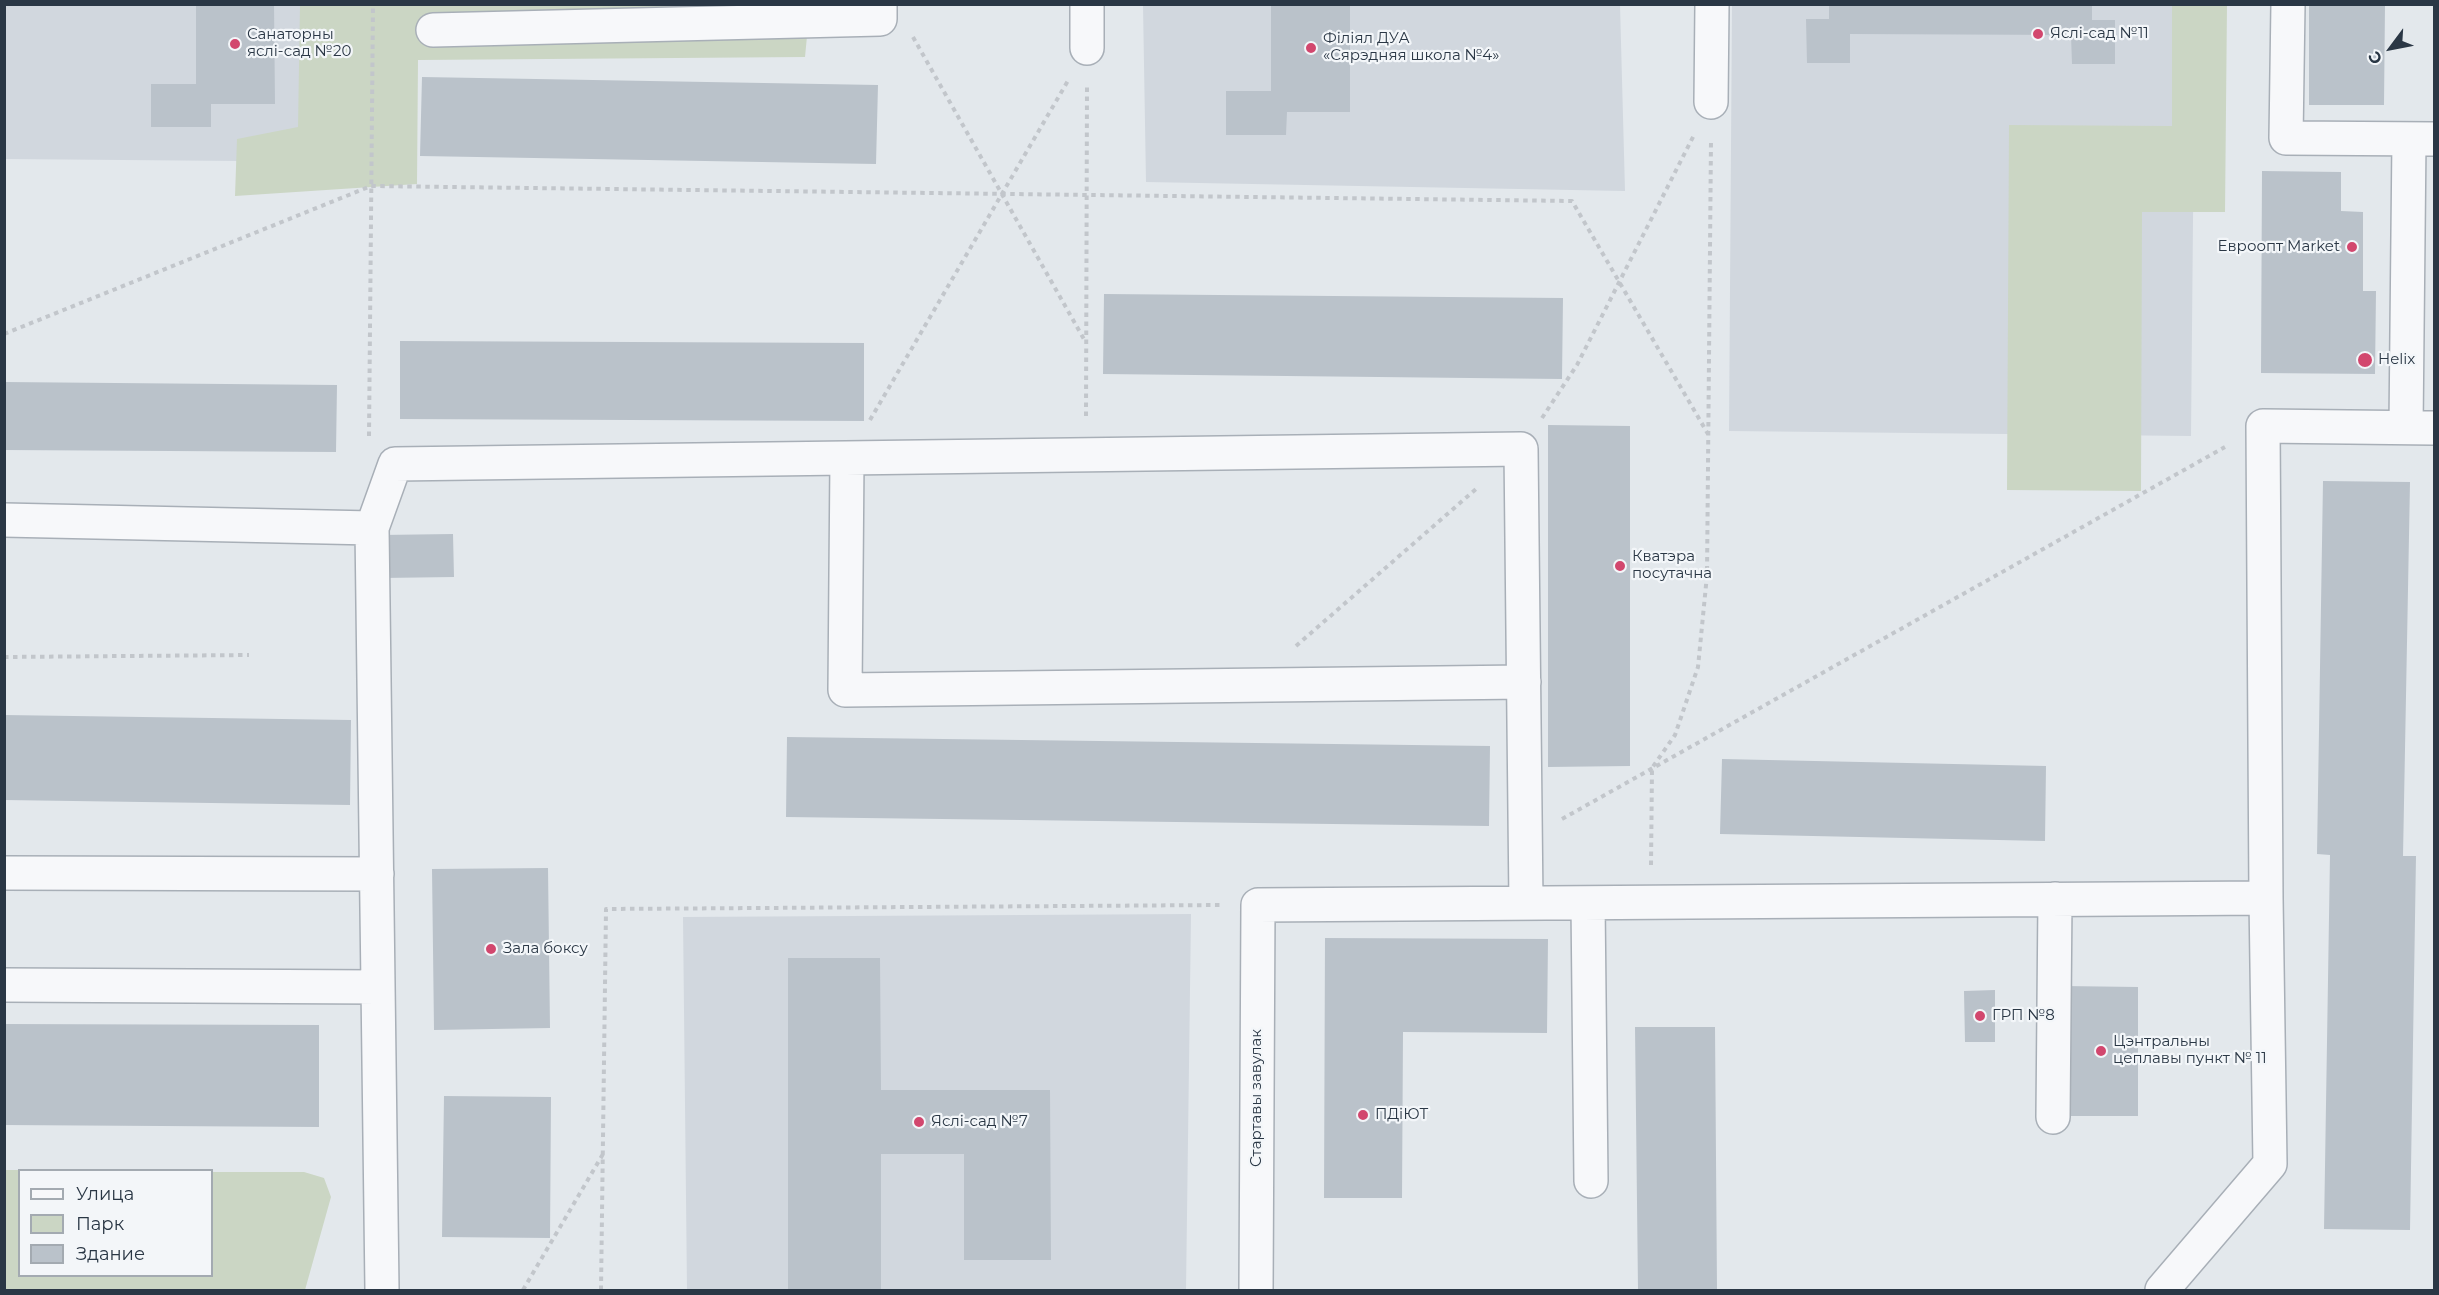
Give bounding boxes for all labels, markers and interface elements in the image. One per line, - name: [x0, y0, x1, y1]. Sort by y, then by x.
- north arrow: [2361, 18, 2421, 78]
- place label: Яслі-сад №11: [2050, 25, 2149, 43]
- place label: Санаторны яслі-сад №20: [247, 26, 351, 61]
- marker: Яслі-сад №11: [2031, 27, 2045, 41]
- place label: Філіял ДУА «Сярэдняя школа №4»: [1323, 30, 1499, 65]
- marker: Санаторны яслі-сад №20: [228, 37, 242, 51]
- marker: Філіял ДУА «Сярэдняя школа №4»: [1304, 41, 1318, 55]
- text: С: [2364, 48, 2386, 68]
- place label: Евроопт Market: [2218, 238, 2340, 256]
- marker: Евроопт Market: [2345, 240, 2359, 254]
- marker: Helix: [2356, 351, 2374, 369]
- place label: Helix: [2378, 351, 2415, 369]
- place label: Кватэра посутачна: [1632, 548, 1712, 583]
- marker: Кватэра посутачна: [1613, 559, 1627, 573]
- place label: Зала боксу: [503, 940, 588, 958]
- marker: Зала боксу: [484, 942, 498, 956]
- place label: ГРП №8: [1992, 1007, 2055, 1025]
- marker: ГРП №8: [1973, 1009, 1987, 1023]
- street label: Стартавы завулак: [1248, 1029, 1266, 1167]
- place label: Цэнтральны цеплавы пункт № 11: [2113, 1033, 2267, 1068]
- marker: Цэнтральны цеплавы пункт № 11: [2094, 1044, 2108, 1058]
- place label: ПДіЮТ: [1375, 1106, 1428, 1124]
- marker: ПДіЮТ: [1356, 1108, 1370, 1122]
- place label: Яслі-сад №7: [931, 1113, 1028, 1131]
- marker: Яслі-сад №7: [912, 1115, 926, 1129]
- legend: [18, 1169, 213, 1277]
- text: Улица: [76, 1183, 134, 1205]
- text: Парк: [76, 1213, 124, 1235]
- text: Здание: [76, 1243, 145, 1265]

